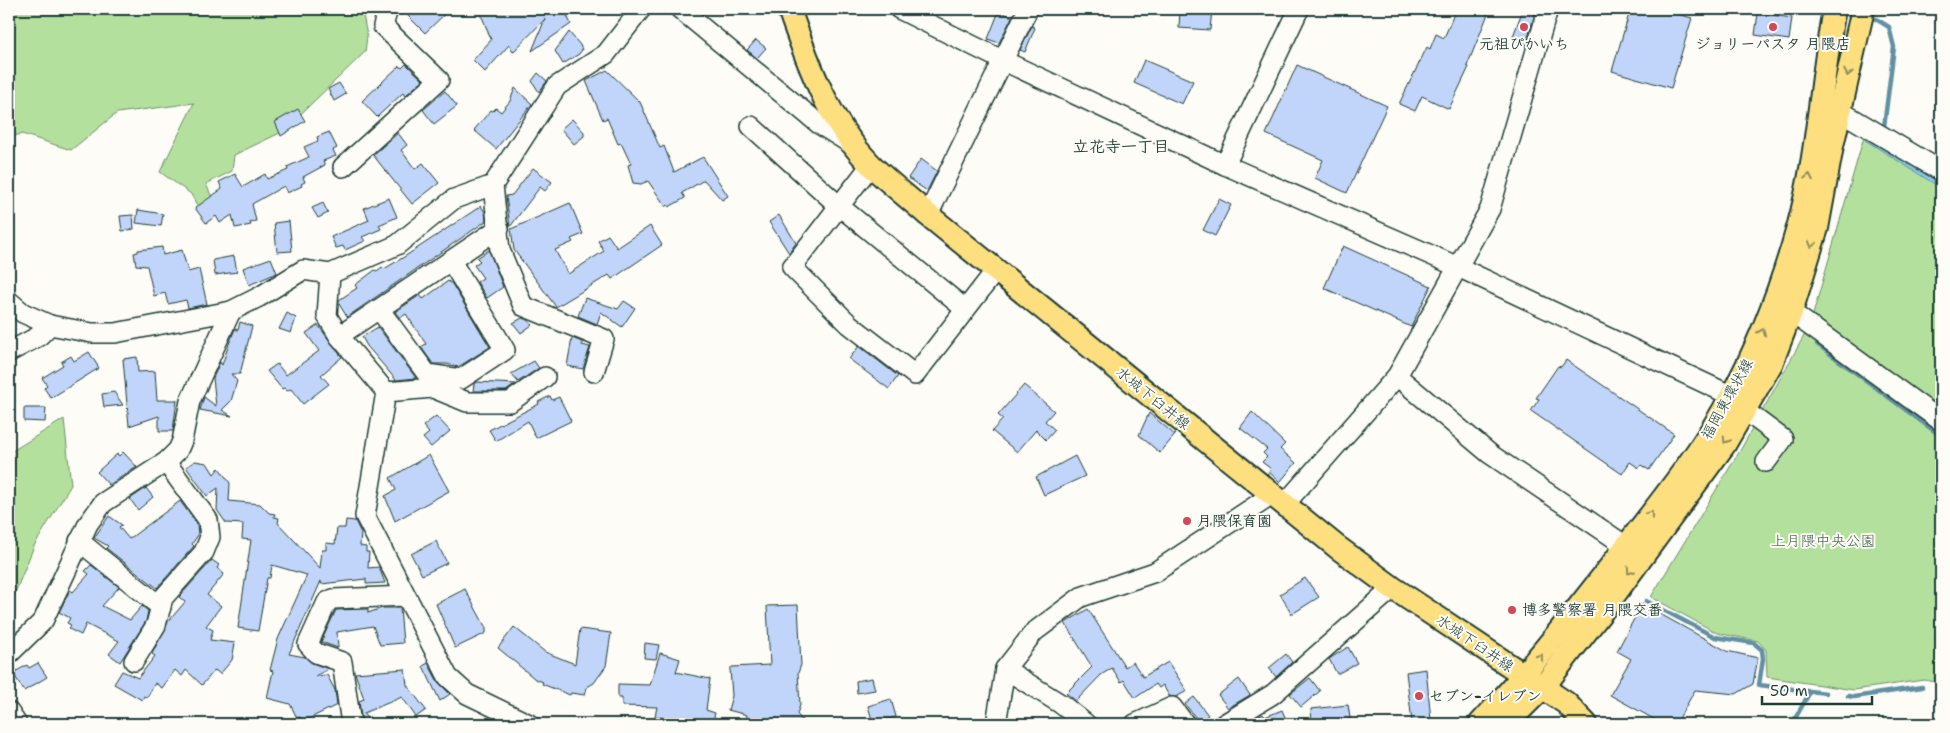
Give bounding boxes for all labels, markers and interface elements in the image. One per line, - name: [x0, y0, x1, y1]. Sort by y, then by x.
- marker: 元祖ぴかいち: [1518, 21, 1530, 33]
- marker: ジョリーパスタ 月隈店: [1767, 21, 1779, 33]
- place label: 元祖ぴかいち: [1479, 34, 1569, 54]
- place label: ジョリーパスタ 月隈店: [1695, 34, 1851, 54]
- one-way arrow: [1843, 69, 1854, 78]
- district label: 立花寺一丁目: [1073, 136, 1169, 157]
- one-way arrow: [1803, 172, 1813, 181]
- one-way arrow: [1808, 240, 1818, 248]
- one-way arrow: [1756, 328, 1766, 337]
- street label: 福岡東環状線: [1696, 355, 1758, 443]
- street label: 水城下臼井線: [1112, 362, 1194, 434]
- one-way arrow: [1723, 435, 1732, 444]
- one-way arrow: [1644, 510, 1653, 520]
- place label: 月隈保育園: [1197, 511, 1272, 531]
- marker: 月隈保育園: [1181, 515, 1193, 527]
- park label: 上月隈中央公園: [1770, 531, 1876, 551]
- one-way arrow: [1627, 566, 1636, 575]
- place label: 博多警察署 月隈交番: [1522, 600, 1662, 620]
- marker: 博多警察署 月隈交番: [1506, 604, 1518, 616]
- street label: 水城下臼井線: [1432, 610, 1518, 676]
- one-way arrow: [1535, 654, 1543, 663]
- scale bar: [1762, 673, 1872, 705]
- text: 50 m: [1770, 681, 1808, 701]
- place label: セブン-イレブン: [1429, 686, 1542, 706]
- marker: セブン-イレブン: [1413, 690, 1425, 702]

